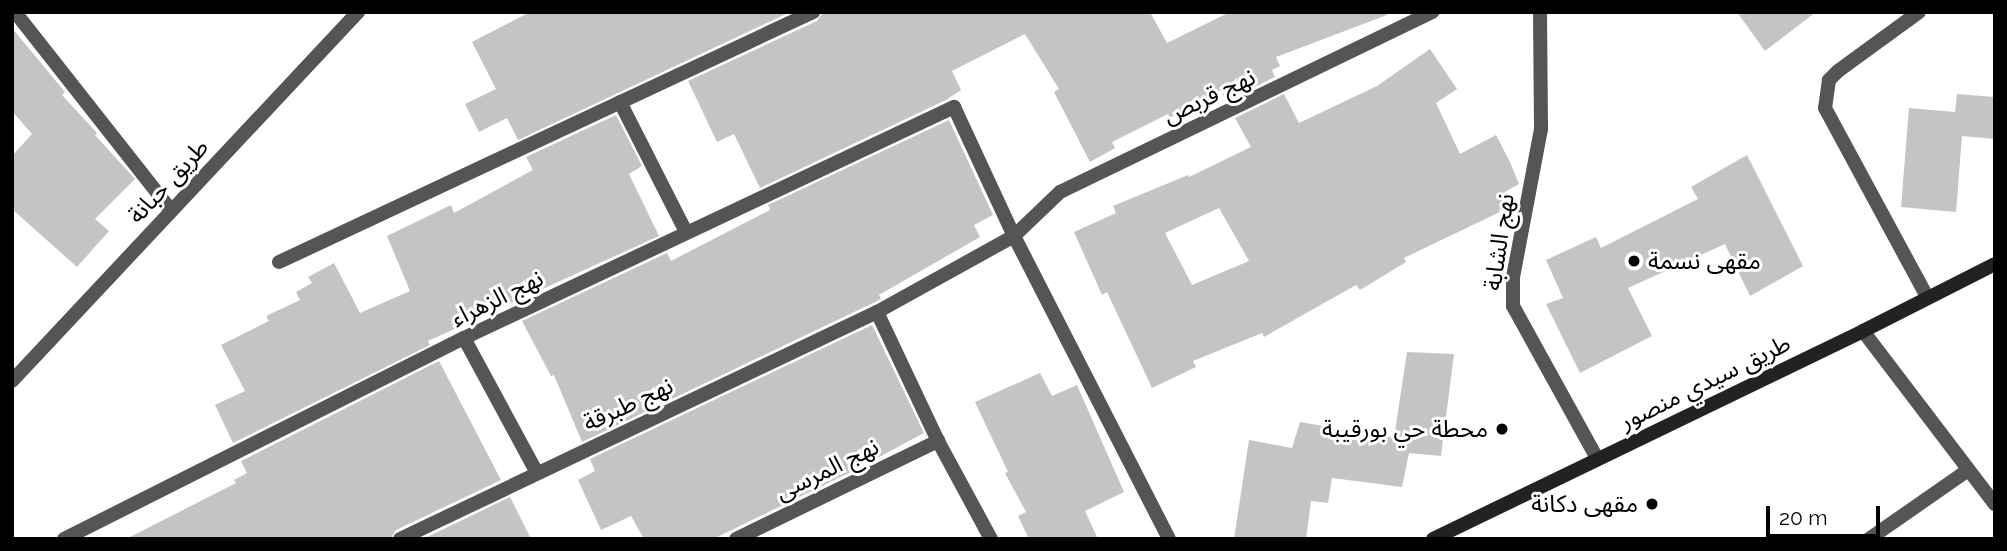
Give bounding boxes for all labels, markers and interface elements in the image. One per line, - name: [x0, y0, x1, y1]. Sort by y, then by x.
- street label: نهج قربص: [1158, 62, 1260, 130]
- street label: طريق حبانة: [122, 133, 214, 229]
- street label: نهج الشابة: [1478, 192, 1520, 292]
- place label: مقهى نسمة: [1648, 247, 1761, 275]
- marker: مقهى نسمة: [1626, 253, 1642, 269]
- street label: نهج الزهراء: [446, 263, 548, 333]
- street label: طريق سيدي منصور: [1615, 328, 1795, 436]
- street label: نهج طبرقة: [578, 371, 678, 437]
- place label: محطة حي بورقيبة: [1322, 415, 1488, 443]
- marker: محطة حي بورقيبة: [1494, 421, 1510, 437]
- street label: نهج المرسى: [771, 432, 883, 506]
- place label: مقهى دكانة: [1531, 490, 1638, 518]
- scale bar: [1769, 491, 1883, 536]
- marker: مقهى دكانة: [1644, 496, 1660, 512]
- text: 20 m: [1779, 505, 1827, 530]

